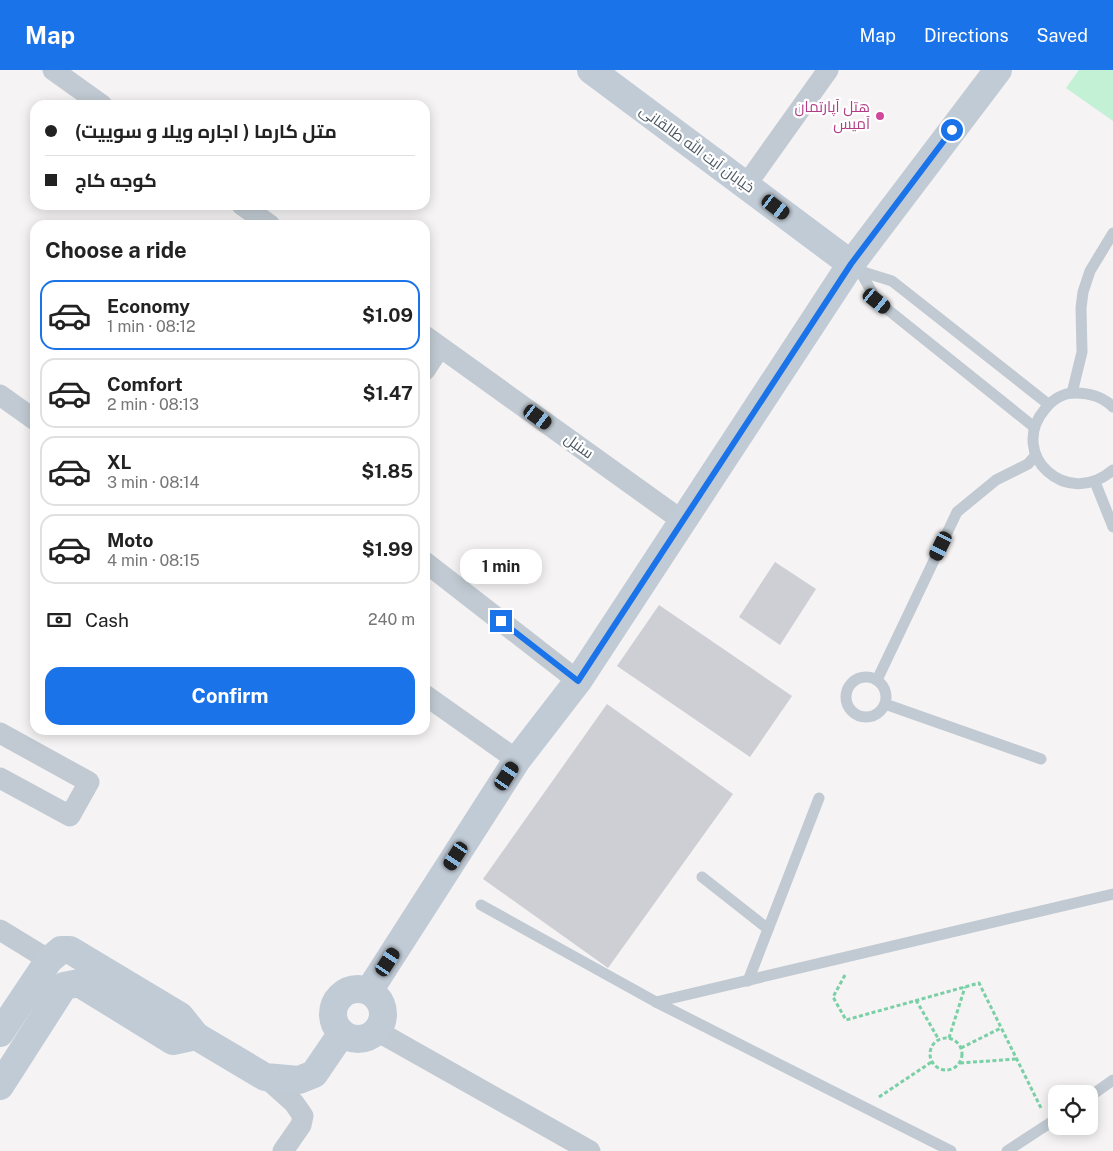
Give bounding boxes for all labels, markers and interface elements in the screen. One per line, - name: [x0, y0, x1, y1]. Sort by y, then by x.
- text: Map: [25, 21, 75, 49]
- text: Map: [859, 25, 896, 46]
- text: Directions: [924, 25, 1009, 46]
- text: Saved: [1037, 25, 1088, 46]
- place label: هتل آپارتمان آمیس: [795, 98, 870, 134]
- street label: خیابان آیت الله طالقانی: [635, 100, 759, 198]
- marker: هتل آپارتمان آمیس: [874, 110, 886, 122]
- route start: [941, 119, 963, 141]
- text: متل کارما ( اجاره ویلا و سوییت): [75, 120, 337, 142]
- text: کوجه کاج: [75, 169, 157, 191]
- car: [759, 192, 792, 222]
- text: Choose a ride: [45, 237, 187, 263]
- car: [860, 286, 893, 316]
- icon: car: [47, 293, 92, 338]
- text: Economy: [107, 295, 190, 317]
- text: $1.09: [362, 304, 413, 326]
- text: 1 min · 08:12: [107, 317, 196, 336]
- icon: car: [47, 371, 92, 416]
- text: Comfort: [107, 373, 183, 395]
- text: $1.47: [363, 382, 413, 404]
- text: 2 min · 08:13: [107, 395, 199, 414]
- car: [521, 402, 554, 432]
- street label: سنبل: [560, 429, 597, 463]
- icon: car: [47, 449, 92, 494]
- text: XL: [107, 451, 132, 473]
- text: $1.85: [361, 460, 413, 482]
- text: 3 min · 08:14: [107, 473, 200, 492]
- icon: car: [47, 527, 92, 572]
- text: Moto: [107, 529, 153, 551]
- car: [927, 529, 954, 563]
- text: $1.99: [362, 538, 413, 560]
- callout: 1 min: [460, 548, 542, 584]
- text: 4 min · 08:15: [107, 551, 200, 570]
- text: 1 min: [482, 557, 520, 576]
- icon: cash: [45, 606, 73, 634]
- text: Cash: [85, 609, 129, 631]
- text: 240 m: [368, 610, 415, 629]
- route end: [490, 610, 512, 632]
- button: Confirm: [45, 667, 415, 725]
- car: [492, 759, 521, 793]
- car: [441, 839, 470, 873]
- car: [373, 945, 402, 979]
- map controls: [1048, 1085, 1098, 1135]
- button: locate: [1048, 1085, 1098, 1135]

